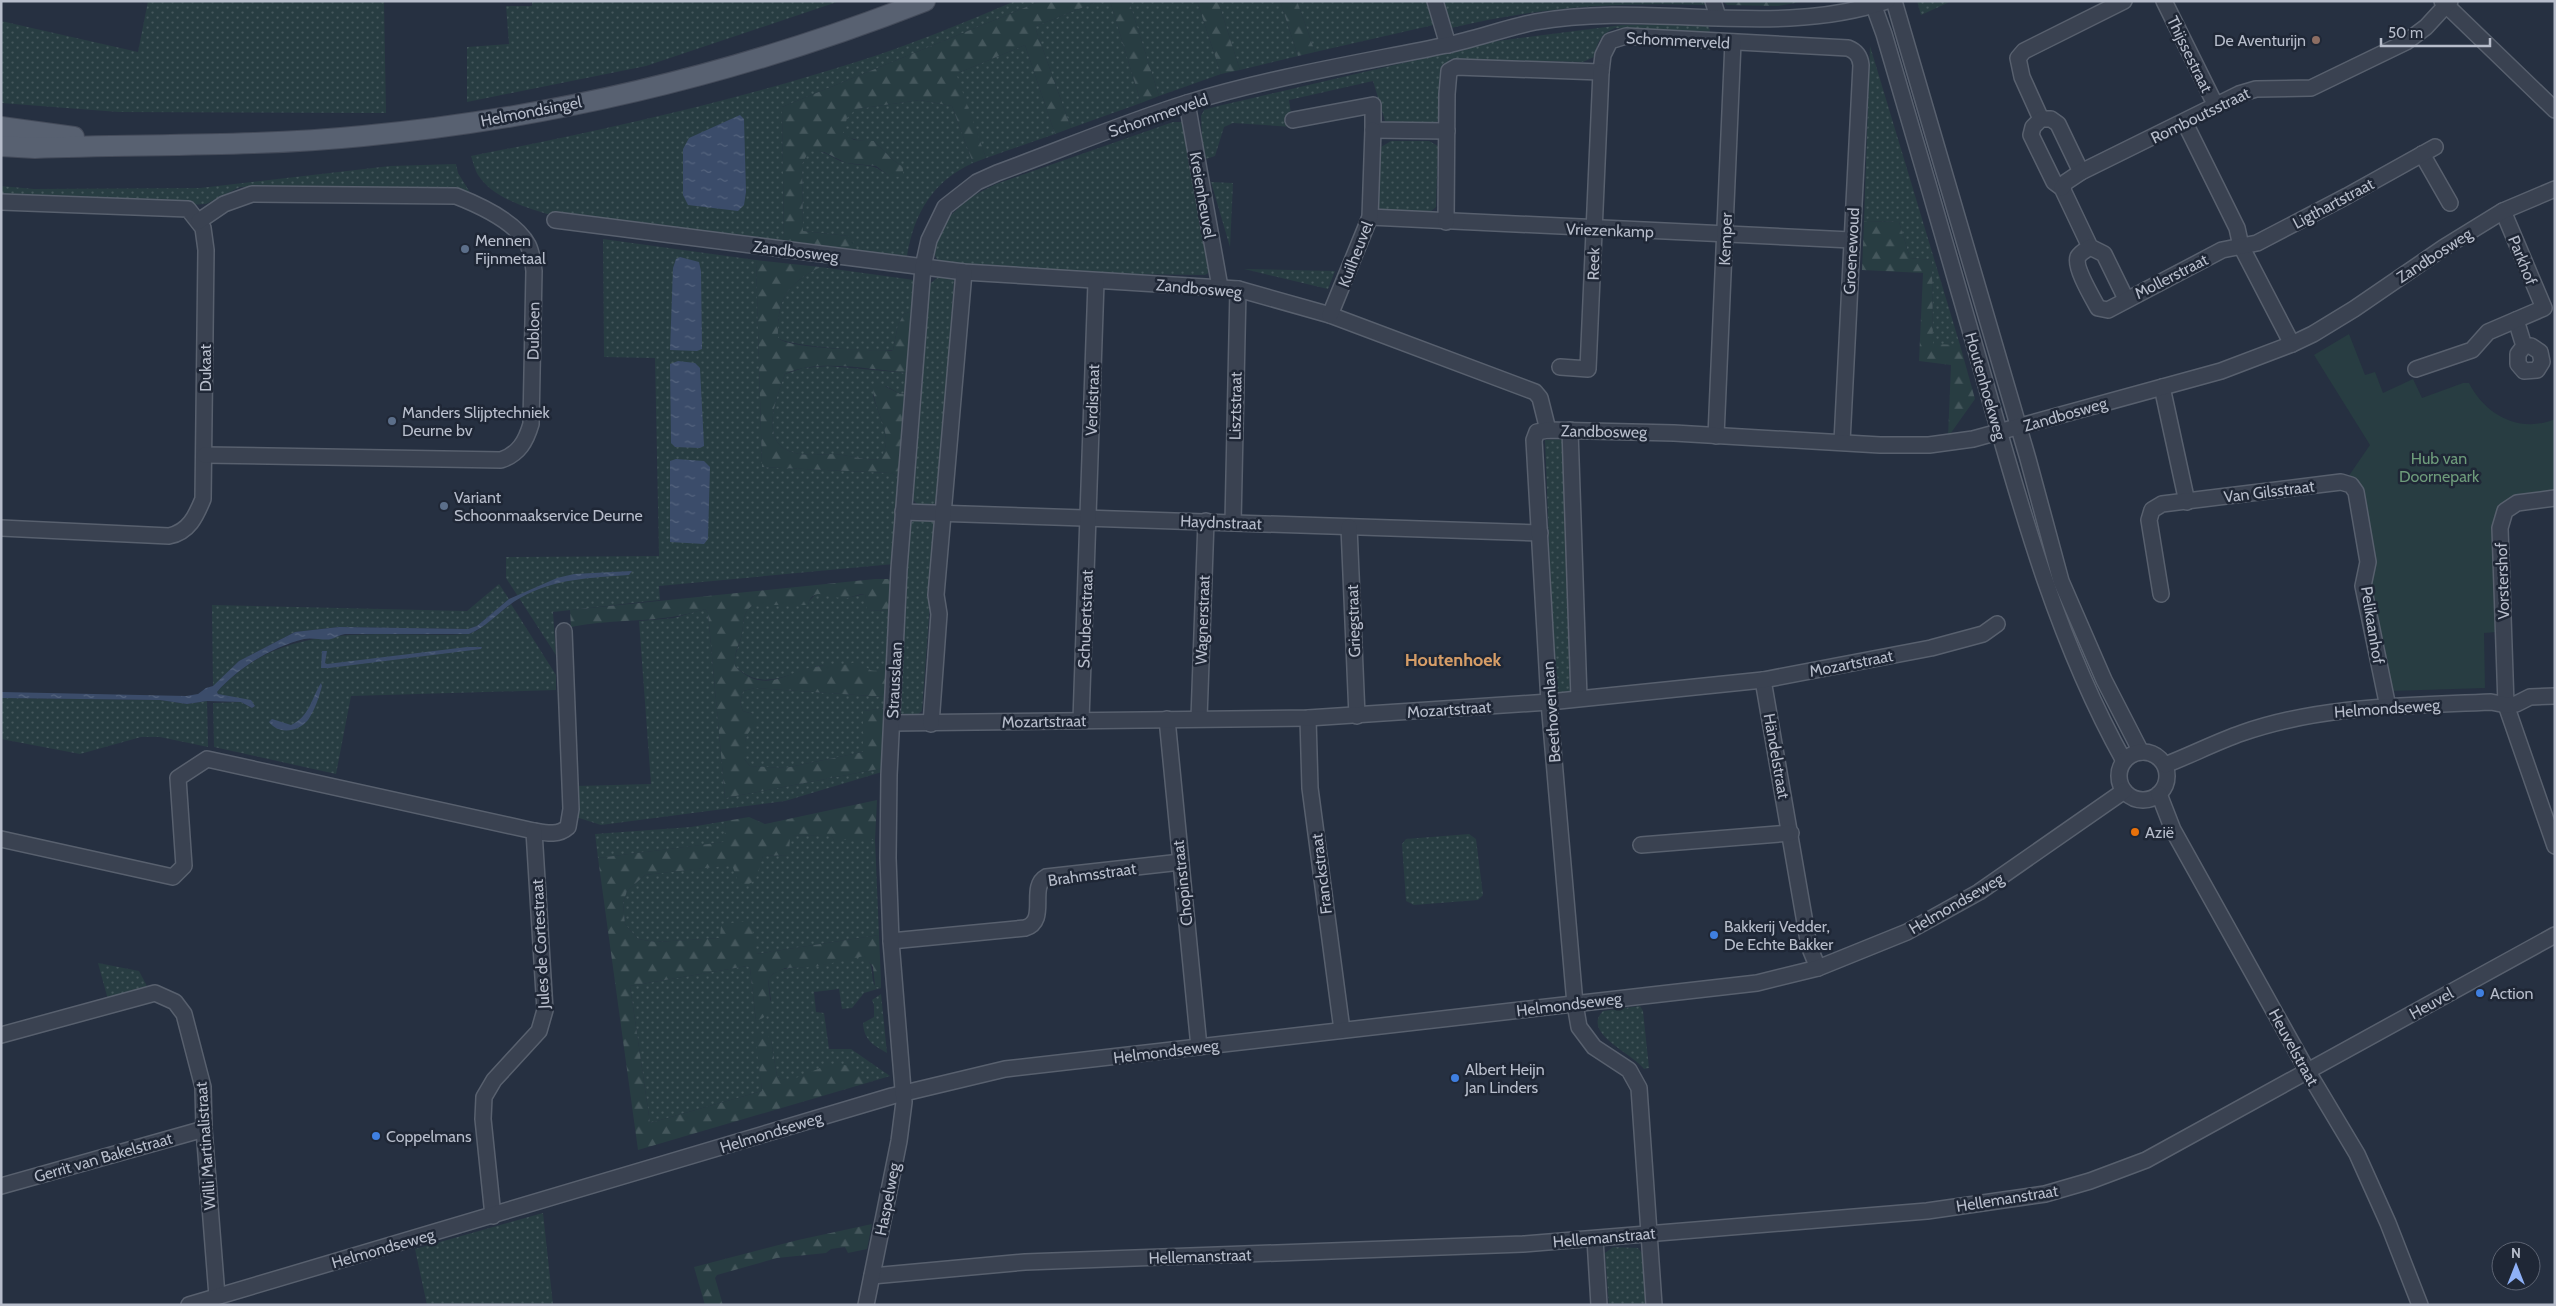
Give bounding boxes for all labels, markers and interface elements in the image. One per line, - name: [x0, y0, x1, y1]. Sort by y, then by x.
- street label: Thijssestraat: [2163, 13, 2217, 96]
- scale bar: [2381, 15, 2490, 47]
- text: 50 m: [2388, 24, 2423, 42]
- street label: Schommerveld: [1626, 28, 1730, 53]
- place label: De Aventurijn: [2214, 31, 2306, 50]
- marker: De Aventurijn: [2310, 34, 2322, 46]
- street label: Romboutsstraat: [2148, 83, 2253, 148]
- street label: Schommerveld: [1106, 90, 1210, 141]
- street label: Helmondsingel: [479, 92, 583, 131]
- street label: Kreienheuvel: [1186, 150, 1220, 240]
- street label: Ligthartstraat: [2289, 174, 2378, 233]
- street label: Groenewoud: [1840, 207, 1863, 295]
- street label: Kemper: [1715, 211, 1736, 266]
- street label: Kuilheuvel: [1334, 218, 1377, 290]
- street label: Vriezenkamp: [1566, 219, 1654, 242]
- street label: Zandbosweg: [2393, 223, 2476, 287]
- place label: Mennen Fijnmetaal: [475, 231, 546, 268]
- street label: Parkhof: [2504, 233, 2541, 288]
- street label: Zandbosweg: [752, 237, 841, 266]
- marker: Mennen Fijnmetaal: [459, 243, 471, 255]
- street label: Reek: [1584, 247, 1603, 281]
- street label: Mollerstraat: [2131, 250, 2212, 303]
- street label: Zandbosweg: [1155, 275, 1244, 302]
- street label: Dubloen: [523, 302, 544, 360]
- street label: Houtenhoekweg: [1961, 330, 2010, 443]
- street label: Dukaat: [196, 344, 215, 392]
- street label: Verdistraat: [1082, 363, 1103, 436]
- street label: Lisztstraat: [1225, 371, 1246, 440]
- street label: Zandbosweg: [2021, 393, 2110, 435]
- place label: Manders Slijptechniek Deurne bv: [402, 403, 550, 440]
- marker: Manders Slijptechniek Deurne bv: [386, 415, 398, 427]
- street label: Zandbosweg: [1561, 421, 1648, 442]
- park label: Hub van Doornepark: [2399, 449, 2480, 486]
- street label: Van Gilsstraat: [2223, 476, 2316, 506]
- place label: Variant Schoonmaakservice Deurne: [454, 488, 643, 525]
- marker: Variant Schoonmaakservice Deurne: [438, 500, 450, 512]
- street label: Haydnstraat: [1180, 512, 1263, 533]
- street label: Vorstershof: [2492, 541, 2513, 620]
- street label: Schubertstraat: [1074, 569, 1097, 669]
- street label: Wagnerstraat: [1191, 574, 1214, 665]
- street label: Griegstraat: [1343, 584, 1364, 658]
- street label: Pelikaanhof: [2357, 585, 2388, 666]
- street label: Strausslaan: [883, 641, 906, 719]
- street label: Mozartstraat: [1808, 646, 1895, 681]
- district label: Houtenhoek: [1405, 649, 1502, 671]
- street label: Beethovenlaan: [1538, 661, 1565, 763]
- street label: Helmondseweg: [2333, 695, 2442, 722]
- street label: Mozartstraat: [1406, 697, 1493, 722]
- street label: Mozartstraat: [1002, 711, 1087, 732]
- street label: Händelstraat: [1760, 712, 1793, 801]
- place label: Azië: [2145, 823, 2174, 842]
- marker: Azië: [2129, 826, 2141, 838]
- street label: Franckstraat: [1307, 832, 1336, 915]
- street label: Chopinstraat: [1168, 839, 1196, 927]
- street label: Brahmsstraat: [1047, 859, 1138, 890]
- street label: Helmondseweg: [1906, 868, 2008, 938]
- street label: Jules de Cortestraat: [528, 878, 553, 1010]
- place label: Bakkerij Vedder, De Echte Bakker: [1724, 917, 1834, 954]
- marker: Bakkerij Vedder, De Echte Bakker: [1708, 929, 1720, 941]
- street label: Heuvel: [2406, 984, 2457, 1023]
- place label: Action: [2490, 984, 2534, 1003]
- marker: Action: [2474, 987, 2486, 999]
- street label: Helmondseweg: [1515, 988, 1624, 1020]
- street label: Heuvelstraat: [2265, 1006, 2323, 1090]
- street label: Helmondseweg: [1112, 1035, 1221, 1067]
- place label: Albert Heijn Jan Linders: [1464, 1060, 1545, 1097]
- marker: Albert Heijn Jan Linders: [1449, 1072, 1461, 1084]
- street label: Willi Martinalistraat: [191, 1080, 219, 1211]
- street label: Helmondseweg: [718, 1108, 826, 1157]
- place label: Coppelmans: [386, 1127, 472, 1146]
- street label: Gerrit van Bakelstraat: [32, 1128, 175, 1186]
- marker: Coppelmans: [370, 1130, 382, 1142]
- street label: Haspelweg: [871, 1160, 904, 1237]
- street label: Hellemanstraat: [1955, 1181, 2060, 1216]
- street label: Hellemanstraat: [1552, 1223, 1657, 1251]
- street label: Helmondseweg: [329, 1224, 438, 1272]
- north arrow: [2491, 1241, 2541, 1291]
- text: N: [2511, 1244, 2521, 1262]
- street label: Hellemanstraat: [1148, 1245, 1252, 1268]

